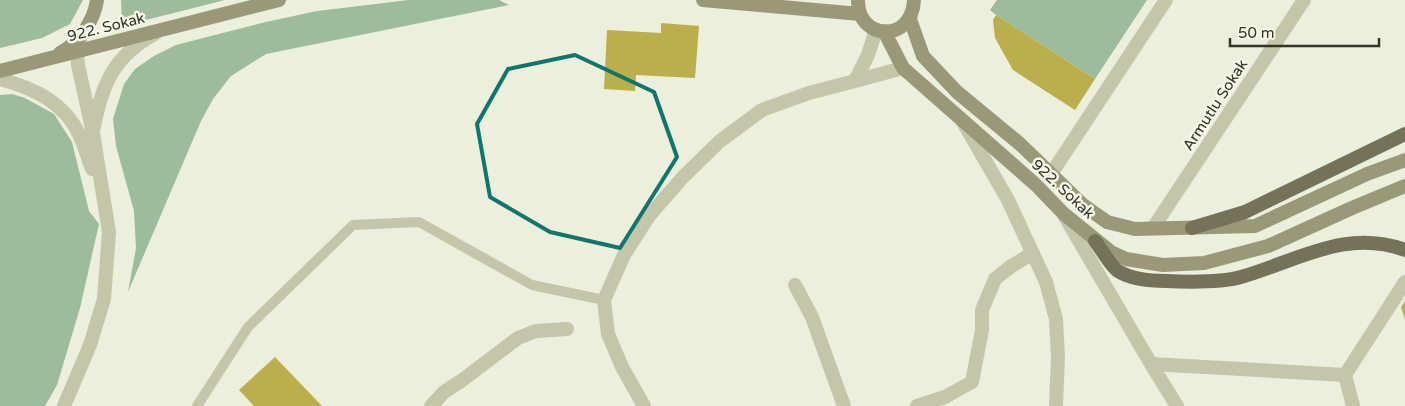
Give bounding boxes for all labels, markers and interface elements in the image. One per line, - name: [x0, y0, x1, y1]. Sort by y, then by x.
- street label: 922. Sokak: [65, 9, 147, 45]
- scale bar: [1230, 15, 1379, 47]
- text: 50 m: [1238, 24, 1275, 42]
- street label: Armutlu Sokak: [1179, 56, 1251, 154]
- street label: 922. Sokak: [1028, 155, 1098, 223]

